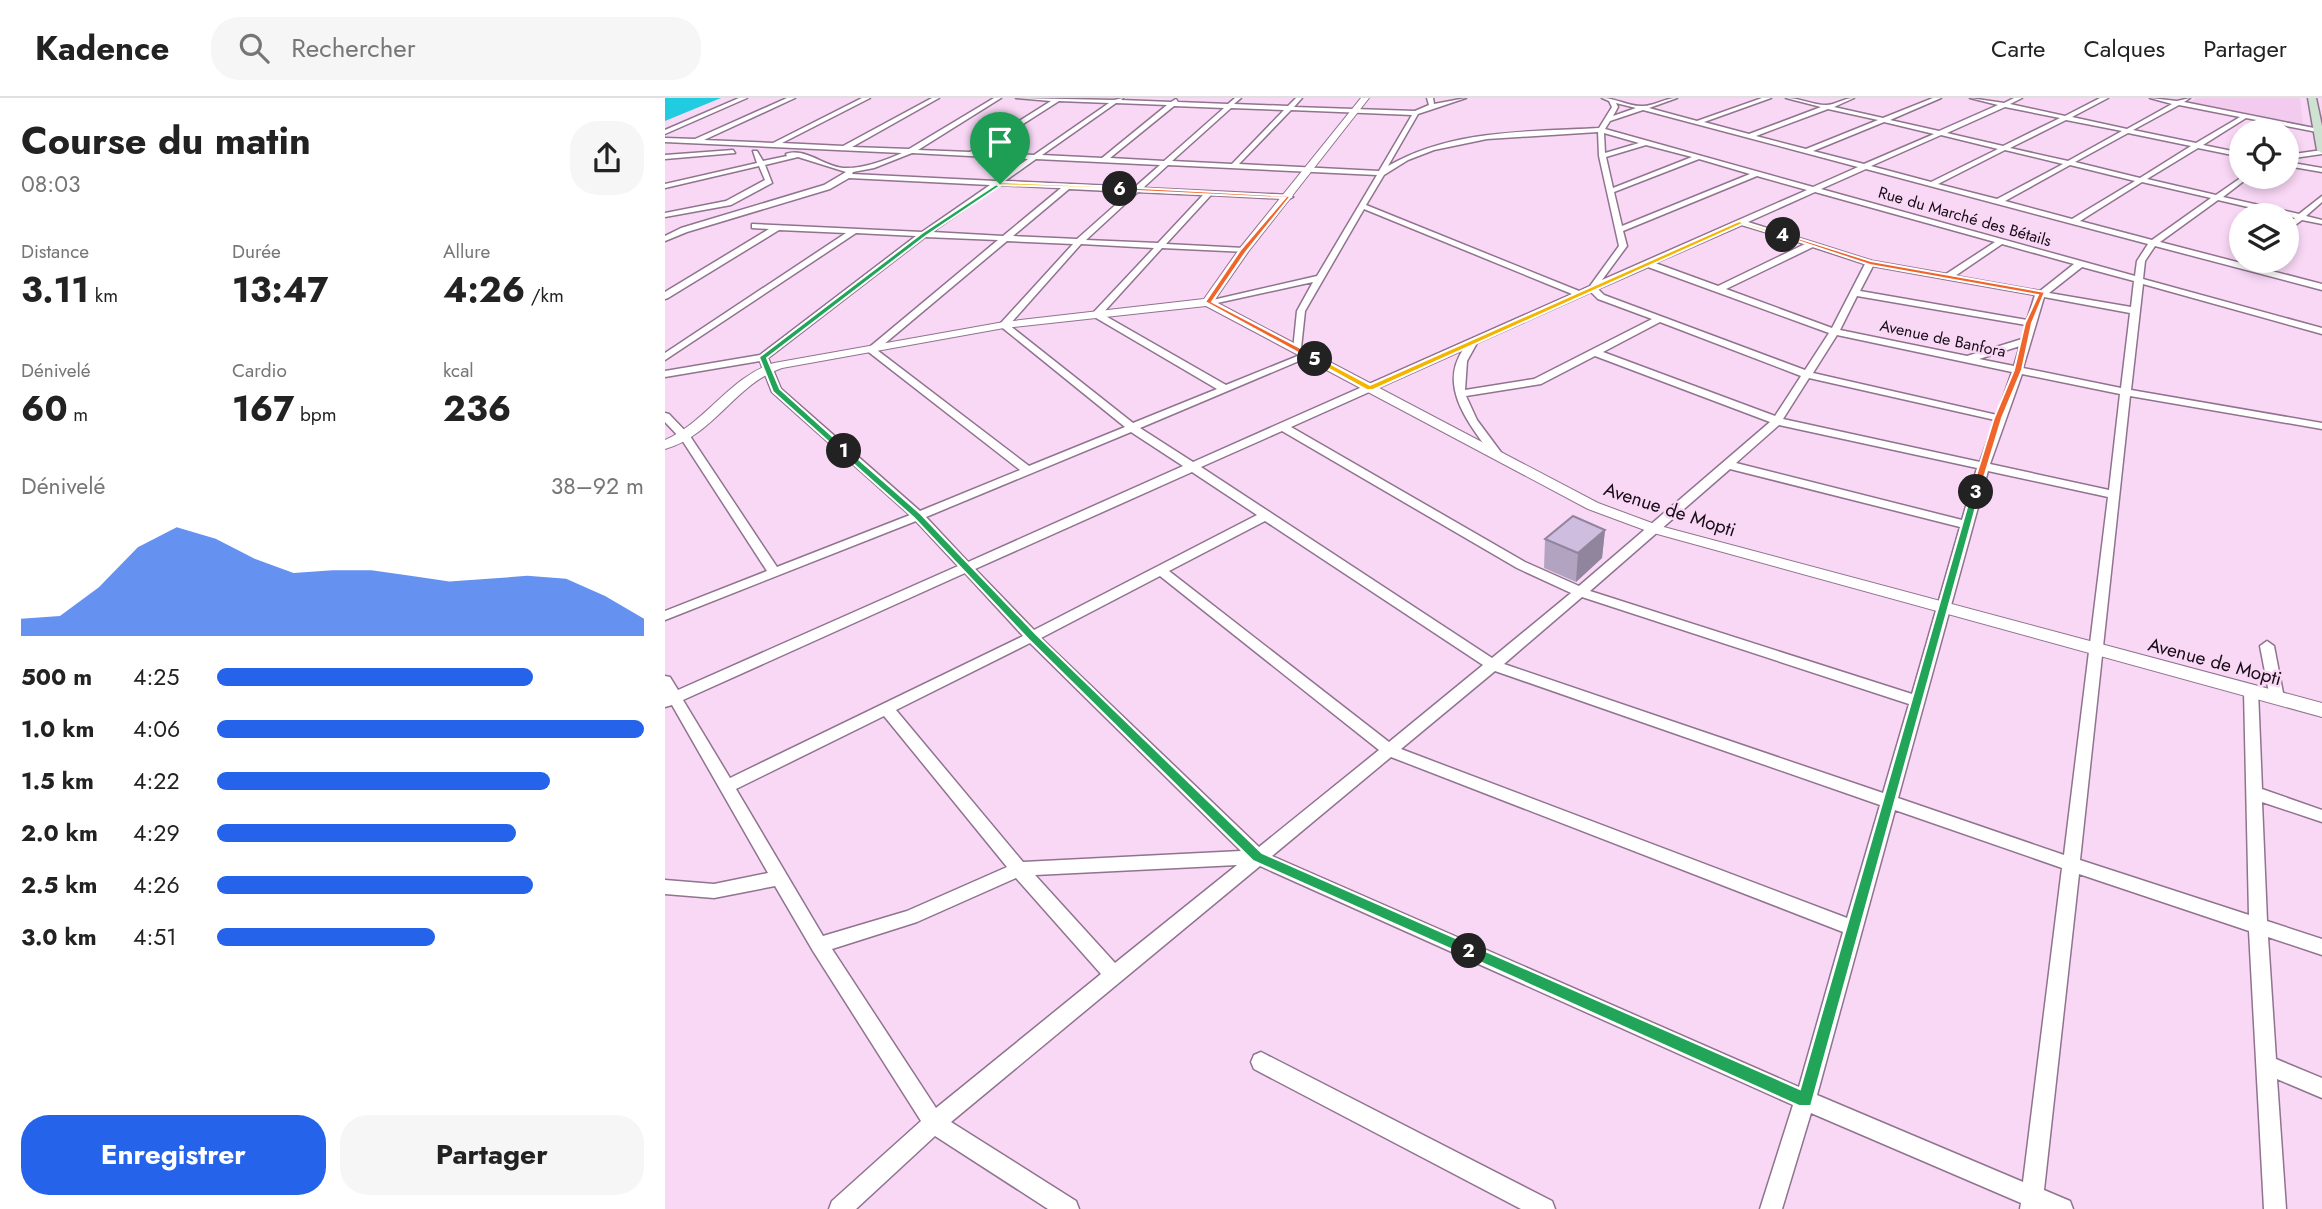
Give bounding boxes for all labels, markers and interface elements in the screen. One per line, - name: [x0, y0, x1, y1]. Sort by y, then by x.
- search box: [211, 17, 701, 80]
- text: Kadence: [35, 25, 169, 72]
- icon: search: [235, 29, 273, 67]
- text: Rechercher: [291, 29, 416, 67]
- text: Carte: [1991, 31, 2045, 66]
- text: Calques: [2083, 31, 2165, 66]
- text: Partager: [2203, 31, 2287, 66]
- pin: [970, 112, 1030, 184]
- text: Course du matin: [21, 113, 311, 168]
- map controls: [2229, 119, 2299, 273]
- button: locate: [2229, 119, 2299, 189]
- button: share: [570, 121, 644, 195]
- icon: arrive: [981, 123, 1019, 161]
- text: 08:03: [21, 167, 81, 201]
- pin: 6: [1103, 172, 1137, 206]
- text: 6: [1113, 175, 1126, 202]
- street label: Rue du Marché des Bétails: [1876, 181, 2054, 252]
- button: layers: [2229, 203, 2299, 273]
- pin: 4: [1765, 218, 1801, 252]
- text: 4: [1776, 221, 1789, 248]
- text: Distance: [21, 238, 89, 265]
- text: Durée: [232, 238, 281, 265]
- text: Allure: [443, 238, 490, 265]
- text: 3.11: [21, 265, 89, 315]
- text: 13:47: [232, 265, 328, 315]
- text: 4:26: [443, 265, 525, 315]
- text: km: [89, 282, 118, 309]
- text: /km: [525, 282, 564, 309]
- street label: Avenue de Banfora: [1878, 314, 2008, 363]
- pin: 5: [1297, 342, 1333, 376]
- text: 5: [1308, 345, 1321, 372]
- text: Dénivelé: [21, 357, 91, 384]
- text: Cardio: [232, 357, 287, 384]
- text: kcal: [443, 357, 474, 384]
- text: 60: [21, 384, 68, 434]
- text: 167: [232, 384, 294, 434]
- text: 236: [443, 384, 511, 434]
- text: m: [68, 401, 88, 428]
- text: bpm: [294, 401, 337, 428]
- pin: 1: [827, 434, 861, 468]
- text: 1: [839, 437, 848, 464]
- text: Dénivelé: [21, 469, 105, 503]
- text: 38–92 m: [551, 469, 644, 503]
- pin: 3: [1959, 474, 1993, 510]
- street label: Avenue de Mopti: [1600, 475, 1739, 544]
- text: 3: [1970, 478, 1981, 505]
- street label: Avenue de Mopti: [2145, 631, 2285, 692]
- text: 500 m: [21, 660, 92, 694]
- text: 4:25: [133, 660, 179, 694]
- text: 1.0 km: [21, 712, 94, 746]
- text: 4:06: [133, 712, 180, 746]
- text: 1.5 km: [21, 764, 94, 798]
- text: 4:22: [133, 764, 179, 798]
- text: 2.0 km: [21, 816, 98, 850]
- text: 4:29: [133, 816, 180, 850]
- text: 2.5 km: [21, 868, 97, 902]
- text: 4:26: [133, 868, 180, 902]
- text: 3.0 km: [21, 920, 97, 954]
- text: 4:51: [133, 920, 177, 954]
- pin: 2: [1451, 934, 1487, 968]
- text: 2: [1462, 937, 1475, 964]
- button: Enregistrer: [21, 1115, 326, 1195]
- button: Partager: [340, 1115, 644, 1195]

